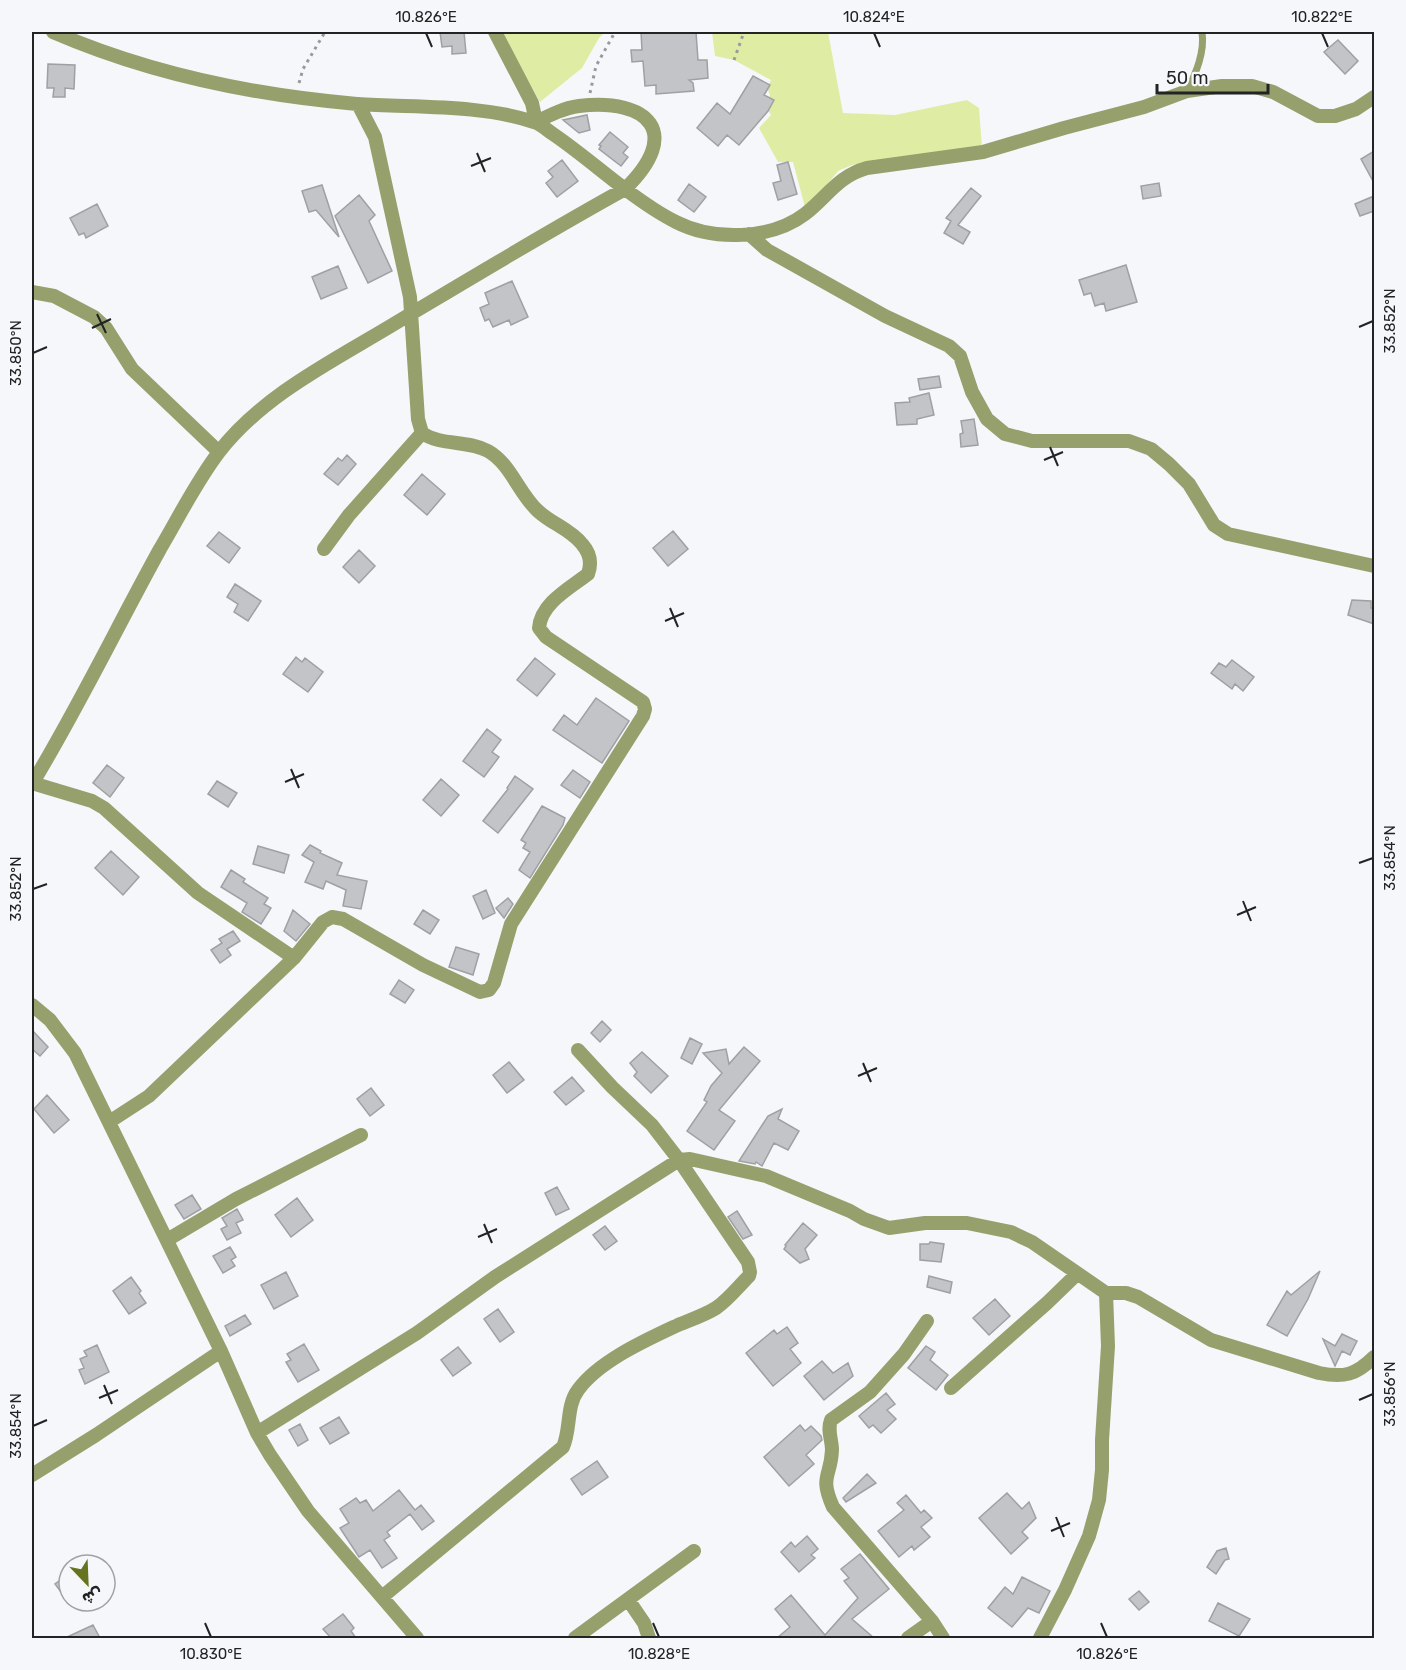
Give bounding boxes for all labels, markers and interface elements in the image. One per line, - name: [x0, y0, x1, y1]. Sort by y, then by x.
- text: 10.826°E: [395, 8, 457, 26]
- text: 10.824°E: [843, 8, 905, 26]
- text: 10.822°E: [1291, 8, 1353, 26]
- scale bar: [1157, 57, 1268, 95]
- text: 50 m: [1166, 67, 1209, 89]
- text: 33.852°N: [1381, 288, 1399, 354]
- text: 33.850°N: [7, 320, 25, 386]
- text: 33.854°N: [1381, 825, 1399, 891]
- text: 33.852°N: [7, 856, 25, 922]
- text: 33.856°N: [1381, 1361, 1399, 1427]
- text: 33.854°N: [7, 1393, 25, 1459]
- north arrow: [57, 1553, 117, 1613]
- text: ش: [80, 1584, 106, 1609]
- text: 10.830°E: [180, 1645, 242, 1663]
- text: 10.828°E: [628, 1645, 690, 1663]
- text: 10.826°E: [1076, 1645, 1138, 1663]

